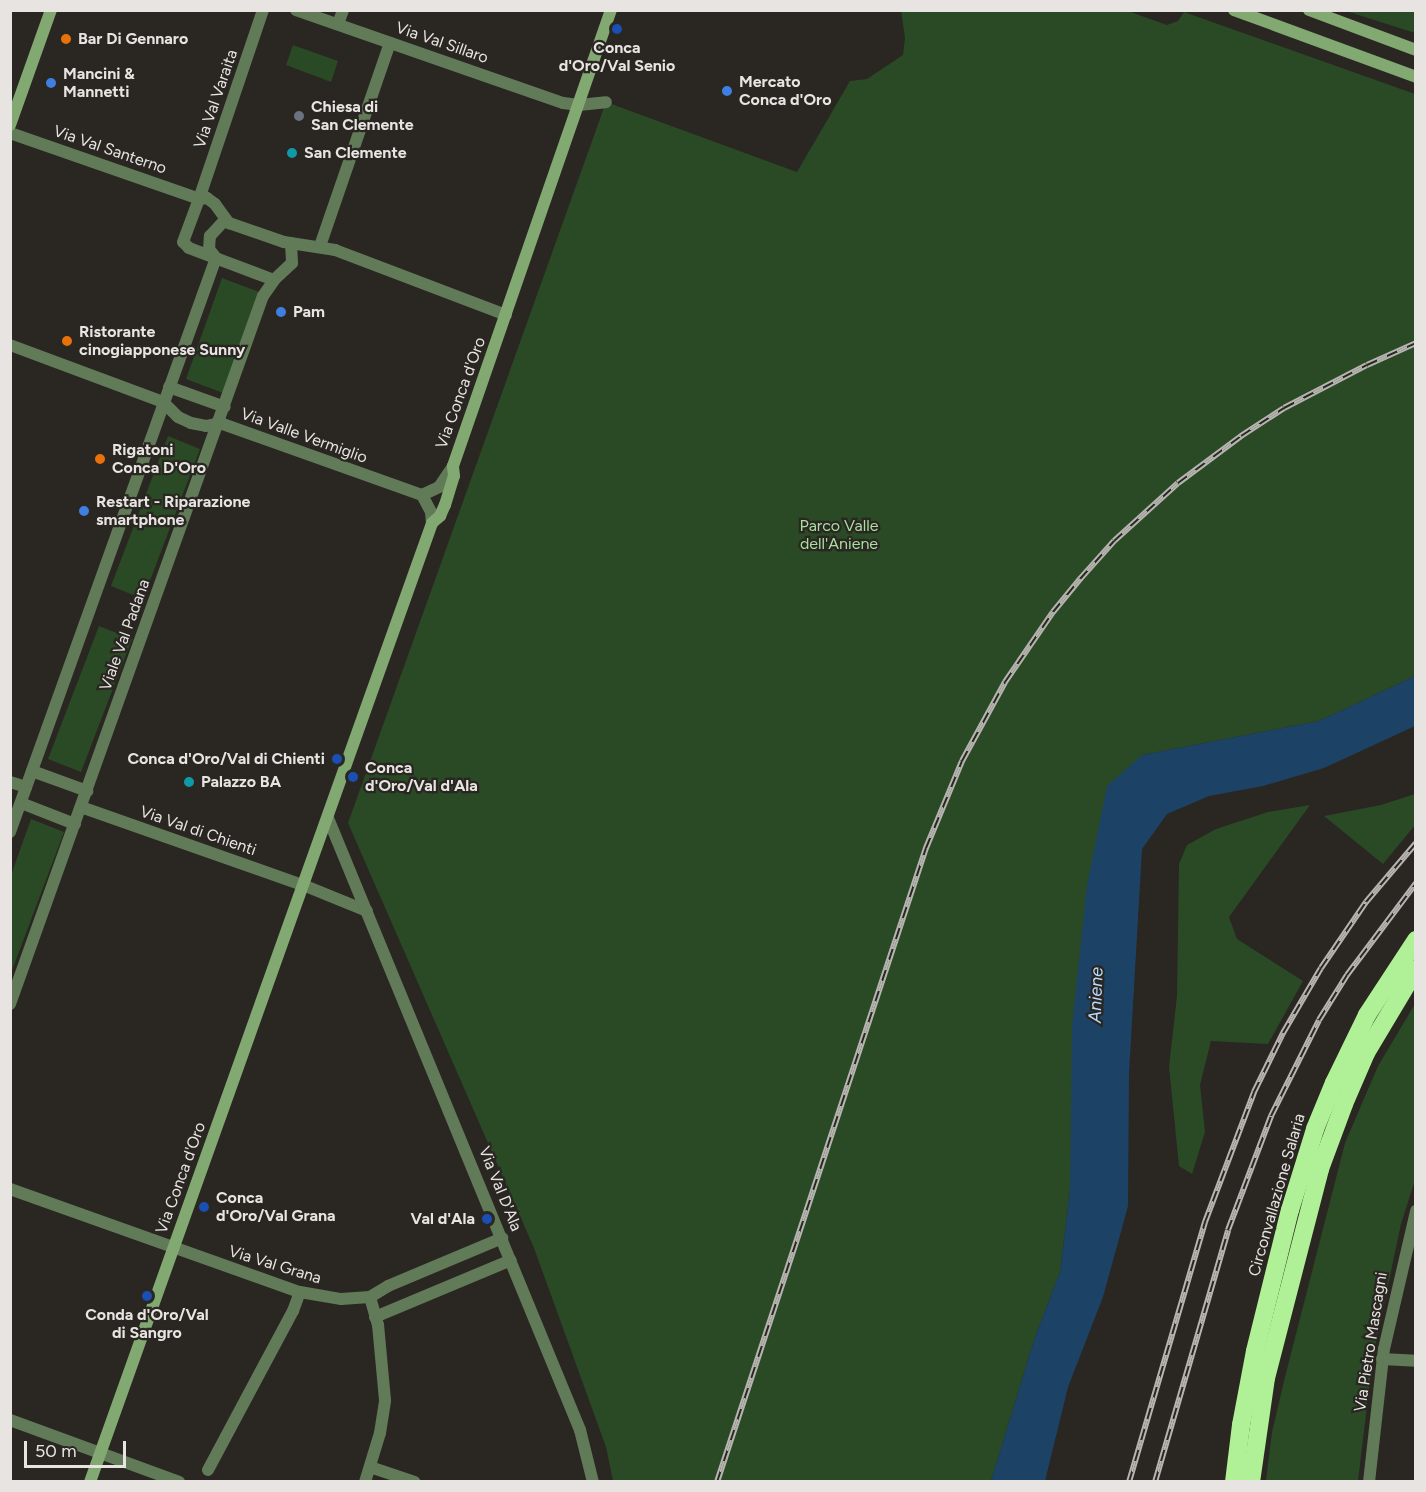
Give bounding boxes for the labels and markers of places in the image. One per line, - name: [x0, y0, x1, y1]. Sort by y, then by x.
- marker: Conca d'Oro/Val Senio: [610, 22, 624, 36]
- place label: Bar Di Gennaro: [78, 29, 188, 49]
- marker: Bar Di Gennaro: [59, 32, 73, 46]
- place label: Conca d'Oro/Val Senio: [559, 38, 675, 76]
- place label: Mancini & Mannetti: [63, 64, 135, 102]
- place label: Mercato Conca d'Oro: [739, 72, 831, 110]
- marker: Mancini & Mannetti: [44, 76, 58, 90]
- marker: Mercato Conca d'Oro: [720, 84, 734, 98]
- place label: Chiesa di San Clemente: [311, 97, 414, 135]
- marker: Chiesa di San Clemente: [292, 109, 306, 123]
- place label: San Clemente: [304, 143, 407, 163]
- marker: San Clemente: [285, 146, 299, 160]
- place label: Pam: [293, 302, 325, 322]
- marker: Pam: [274, 305, 288, 319]
- place label: Ristorante cinogiapponese Sunny: [79, 322, 245, 360]
- marker: Ristorante cinogiapponese Sunny: [60, 334, 74, 348]
- place label: Rigatoni Conca D'Oro: [112, 440, 206, 478]
- marker: Rigatoni Conca D'Oro: [93, 452, 107, 466]
- place label: Restart - Riparazione smartphone: [96, 492, 250, 530]
- marker: Restart - Riparazione smartphone: [77, 504, 91, 518]
- place label: Conca d'Oro/Val di Chienti: [127, 749, 325, 769]
- marker: Conca d'Oro/Val di Chienti: [330, 752, 344, 766]
- place label: Conca d'Oro/Val d'Ala: [365, 758, 478, 796]
- marker: Conca d'Oro/Val d'Ala: [346, 770, 360, 784]
- place label: Palazzo BA: [201, 772, 281, 792]
- marker: Palazzo BA: [182, 775, 196, 789]
- place label: Conca d'Oro/Val Grana: [216, 1188, 336, 1226]
- marker: Conca d'Oro/Val Grana: [197, 1200, 211, 1214]
- place label: Val d'Ala: [410, 1209, 475, 1229]
- marker: Val d'Ala: [480, 1212, 494, 1226]
- marker: Conda d'Oro/Val di Sangro: [140, 1289, 154, 1303]
- place label: Conda d'Oro/Val di Sangro: [85, 1305, 209, 1343]

